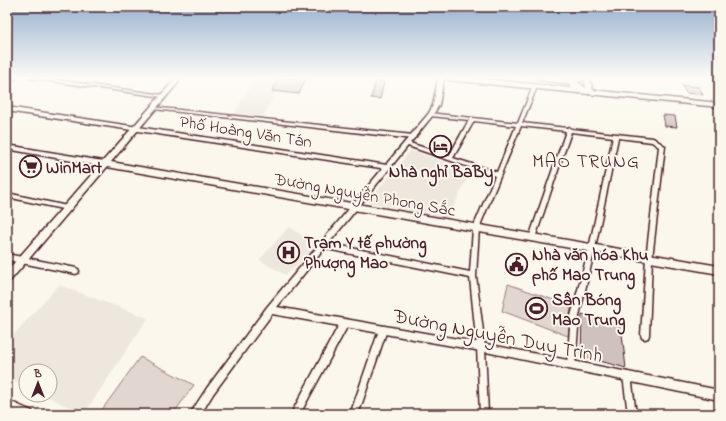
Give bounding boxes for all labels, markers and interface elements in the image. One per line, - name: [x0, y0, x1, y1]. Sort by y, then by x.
- street label: Phố Hoàng Văn Tán: [178, 110, 314, 157]
- hotel icon: Nhà nghỉ BaBy: [428, 134, 454, 160]
- district label: MAO TRUNG: [532, 149, 640, 176]
- supermarket icon: WinMart: [18, 154, 44, 180]
- place label: WinMart: [46, 156, 102, 181]
- place label: Nhà nghỉ BaBy: [389, 160, 494, 187]
- street label: Đường Nguyễn Phong Sắc: [271, 167, 458, 226]
- place label: Trạm Y tế phường Phượng Mao: [304, 231, 427, 278]
- hospital icon: Trạm Y tế phường Phượng Mao: [275, 239, 301, 265]
- place label: Nhà văn hóa Khu phố Mao Trung: [532, 243, 649, 290]
- public building icon: Nhà văn hóa Khu phố Mao Trung: [504, 251, 530, 277]
- place label: Sân Bóng Mao Trung: [552, 288, 626, 335]
- sports icon: Sân Bóng Mao Trung: [524, 296, 550, 322]
- street label: Đường Nguyễn Duy Trinh: [389, 303, 605, 373]
- north arrow: [18, 363, 58, 403]
- text: B: [33, 366, 42, 382]

